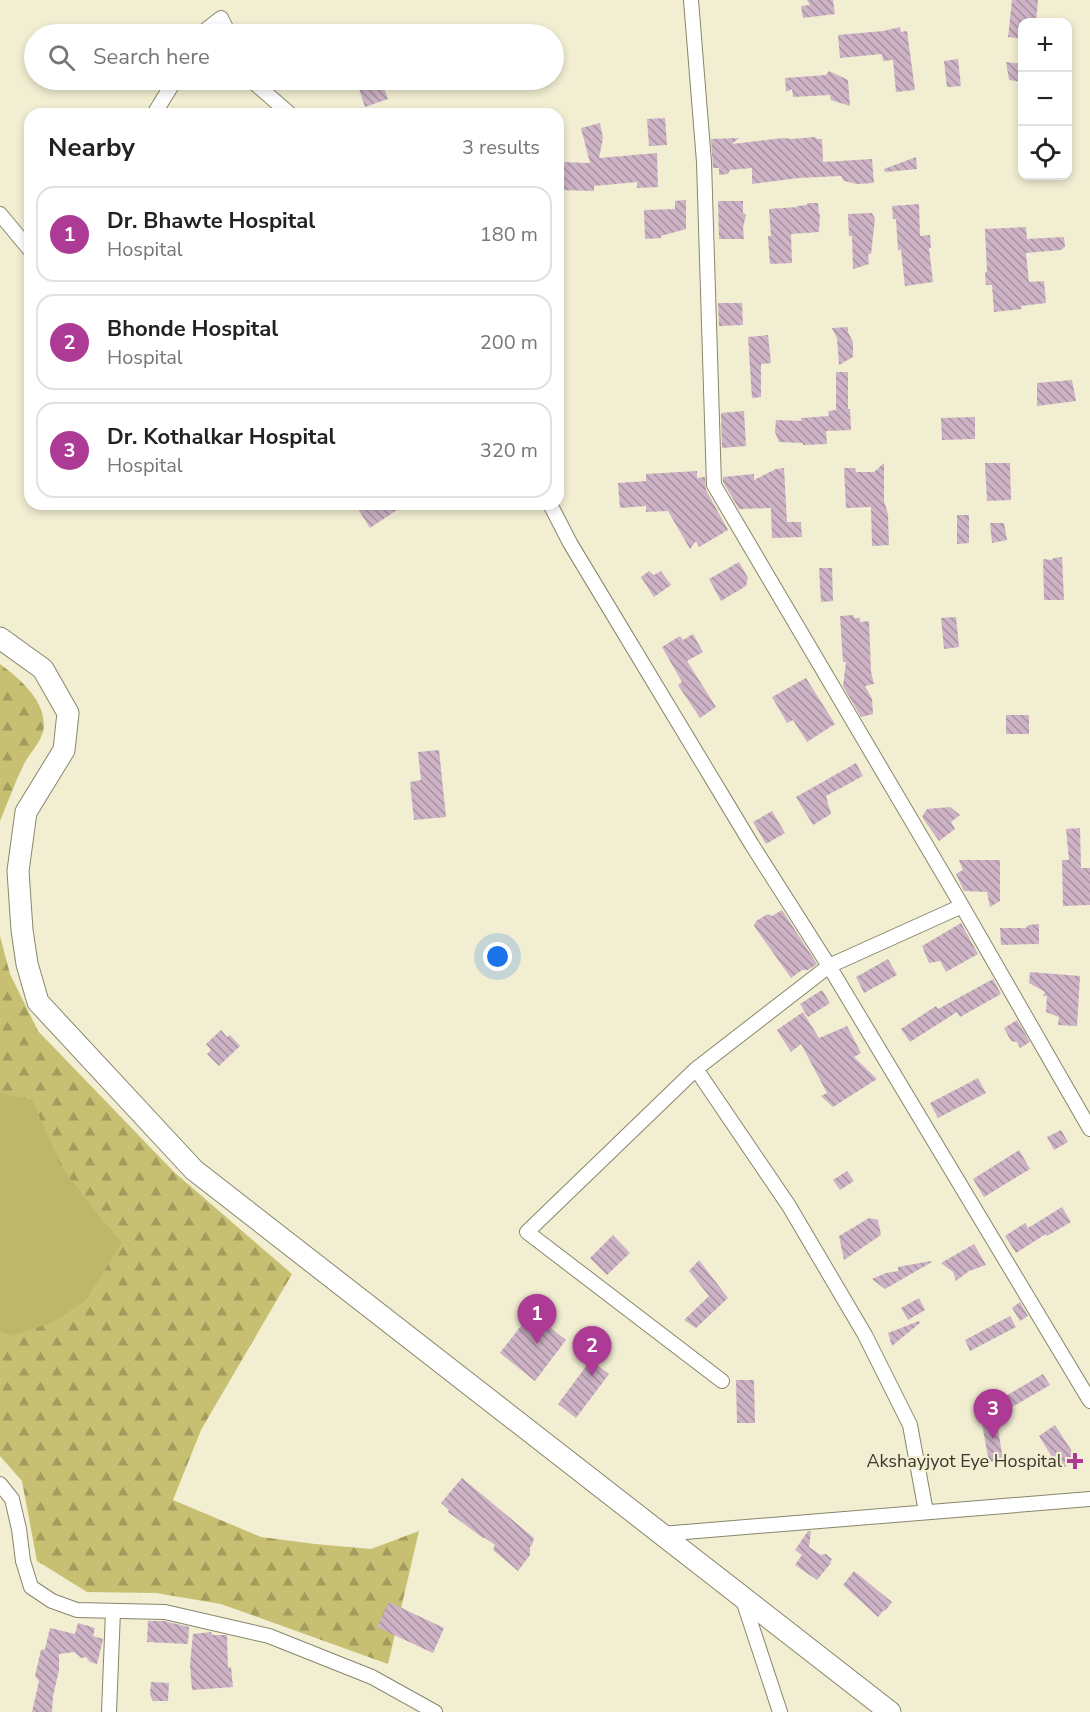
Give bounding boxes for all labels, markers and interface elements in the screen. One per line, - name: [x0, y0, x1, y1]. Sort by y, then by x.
- map controls: [1018, 18, 1072, 180]
- button: +: [1018, 18, 1072, 72]
- search box: [24, 24, 564, 90]
- icon: search: [45, 41, 78, 74]
- text: Search here: [93, 42, 210, 72]
- button: −: [1018, 72, 1072, 126]
- button: locate: [1018, 126, 1072, 180]
- text: Nearby: [48, 130, 135, 165]
- text: 3 results: [462, 134, 540, 161]
- text: Dr. Bhawte Hospital: [107, 206, 315, 236]
- text: 1: [64, 221, 76, 248]
- text: 180 m: [480, 221, 538, 248]
- text: Hospital: [107, 236, 183, 263]
- text: Bhonde Hospital: [107, 314, 278, 344]
- text: 2: [64, 329, 76, 356]
- text: 200 m: [480, 329, 538, 356]
- text: Hospital: [107, 344, 183, 371]
- text: Dr. Kothalkar Hospital: [107, 422, 336, 452]
- text: 3: [64, 437, 76, 464]
- text: 320 m: [480, 437, 538, 464]
- text: Hospital: [107, 452, 183, 479]
- your location: [483, 942, 512, 971]
- pin: 1: [518, 1294, 556, 1344]
- pin: 2: [572, 1326, 612, 1376]
- pin: 3: [974, 1390, 1012, 1439]
- place label: Akshayjyot Eye Hospital: [866, 1449, 1063, 1473]
- marker: Akshayjyot Eye Hospital: [1066, 1452, 1084, 1470]

